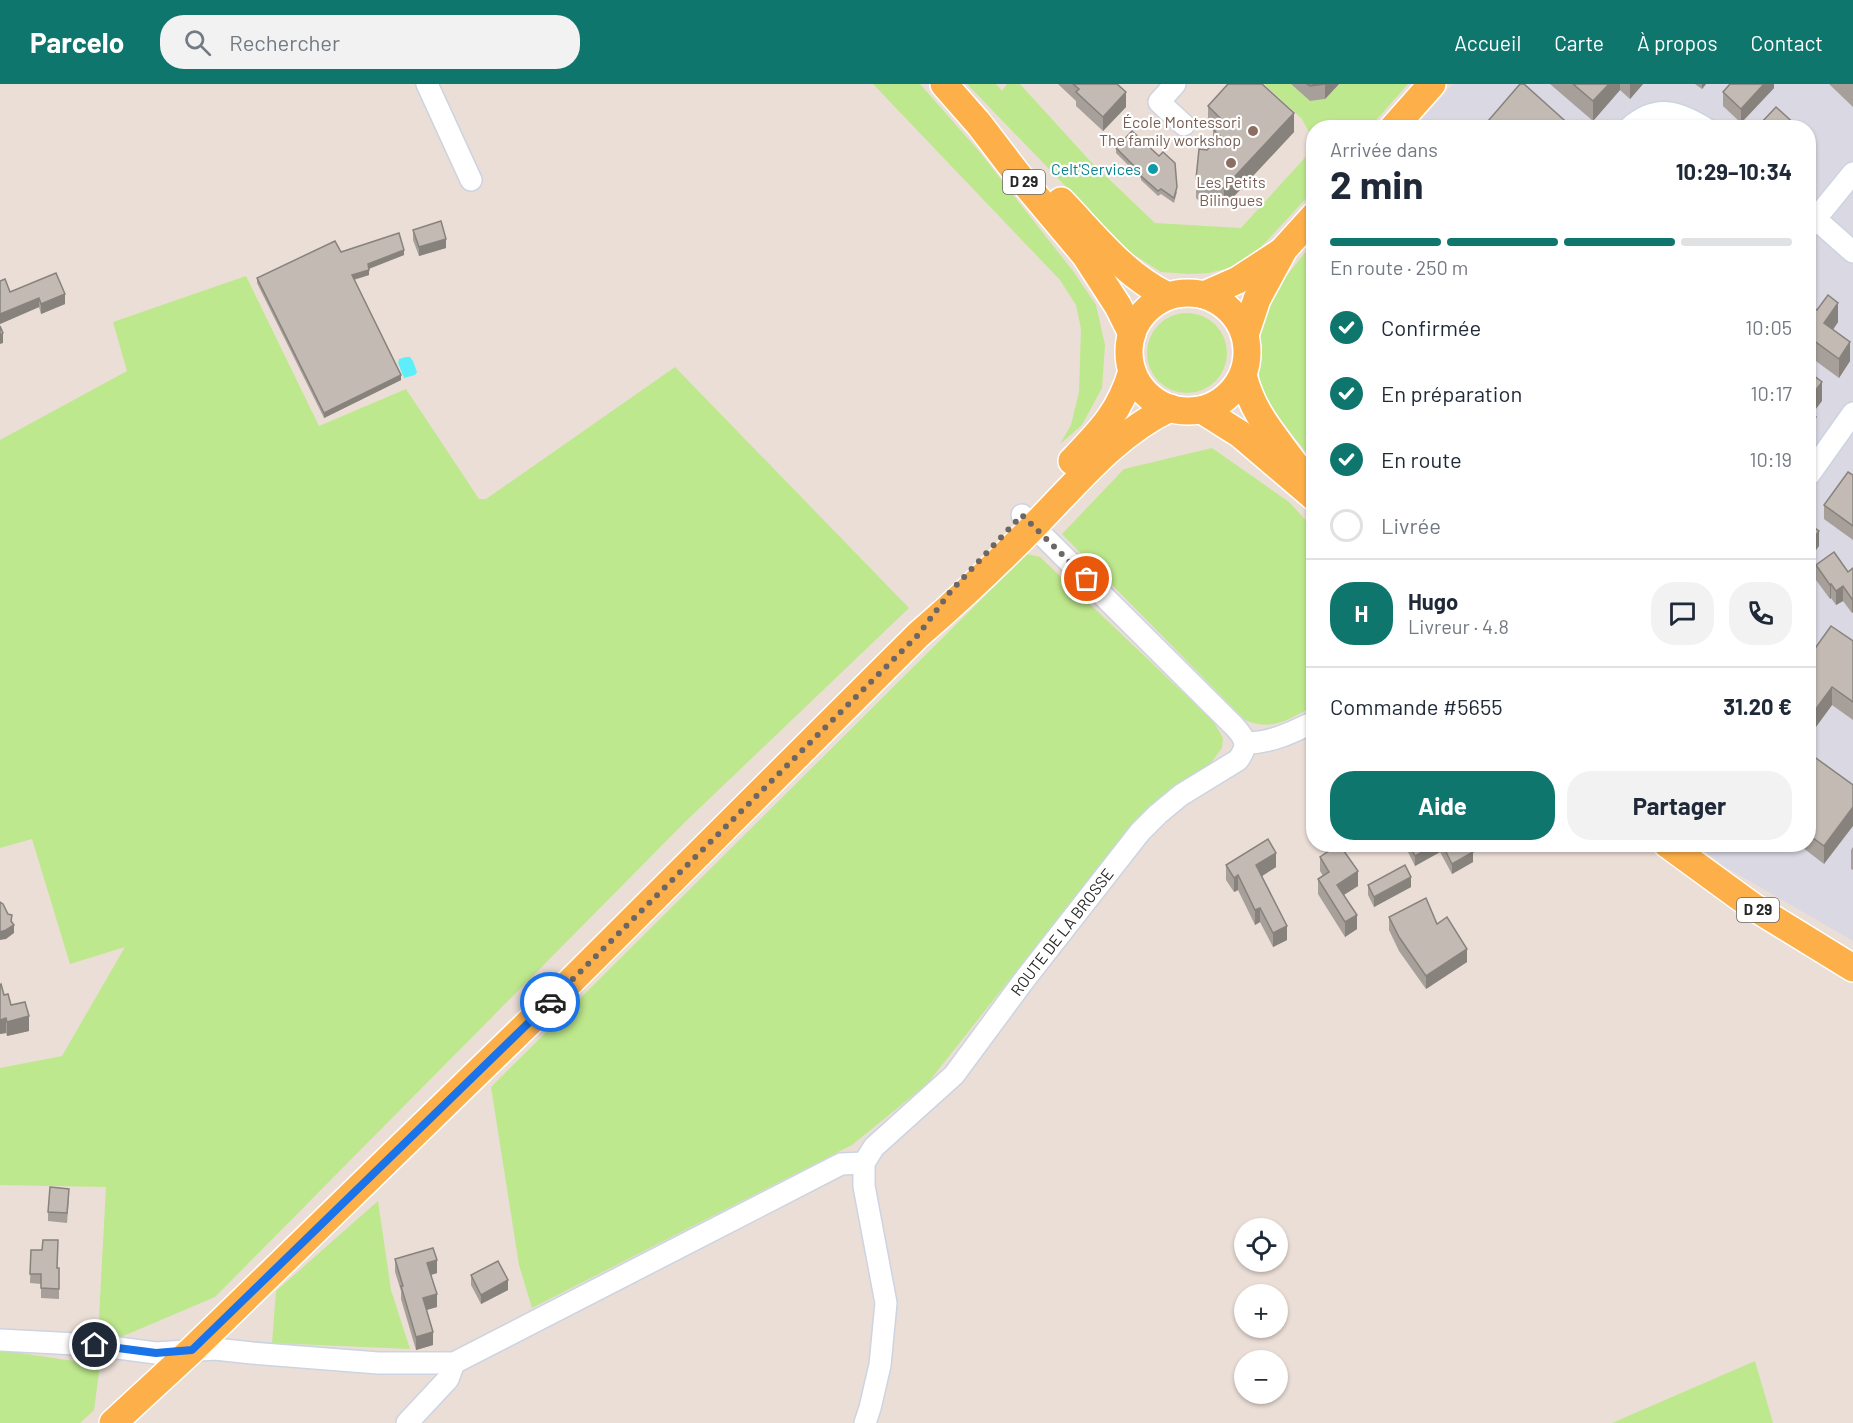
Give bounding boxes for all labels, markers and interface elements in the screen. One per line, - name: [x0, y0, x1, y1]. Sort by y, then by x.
- search box: [160, 15, 580, 69]
- text: Parcelo: [30, 25, 124, 59]
- icon: search: [181, 26, 214, 59]
- text: Rechercher: [229, 29, 340, 55]
- text: Accueil: [1454, 30, 1521, 55]
- text: Carte: [1554, 30, 1604, 55]
- text: À propos: [1637, 30, 1718, 55]
- text: Contact: [1751, 30, 1823, 55]
- place label: École Montessori The family workshop: [1099, 112, 1241, 149]
- marker: École Montessori The family workshop: [1246, 124, 1260, 138]
- text: Arrivée dans: [1330, 137, 1438, 161]
- marker: Les Petits Bilingues: [1224, 156, 1238, 170]
- text: 10:29–10:34: [1676, 158, 1792, 184]
- place label: Celt'Services: [1051, 159, 1141, 178]
- text: 2 min: [1330, 160, 1423, 207]
- marker: Celt'Services: [1146, 162, 1160, 176]
- road number: D 29: [1003, 170, 1045, 194]
- place label: Les Petits Bilingues: [1196, 172, 1266, 209]
- text: En route · 250 m: [1330, 255, 1468, 279]
- icon: check: [1330, 311, 1363, 344]
- text: Confirmée: [1381, 314, 1481, 340]
- text: 10:05: [1745, 315, 1792, 339]
- icon: check: [1330, 377, 1363, 410]
- text: En préparation: [1381, 380, 1522, 406]
- text: 10:17: [1750, 381, 1792, 405]
- icon: check: [1330, 443, 1363, 476]
- text: En route: [1381, 446, 1462, 472]
- text: 10:19: [1750, 447, 1792, 471]
- text: Livrée: [1381, 512, 1441, 538]
- pin: [1061, 553, 1112, 604]
- icon: bag: [1070, 562, 1103, 595]
- button: chat: [1651, 582, 1714, 645]
- button: phone: [1729, 582, 1792, 645]
- text: Hugo: [1408, 588, 1458, 614]
- text: H: [1355, 600, 1368, 626]
- text: Livreur · 4.8: [1408, 614, 1509, 638]
- text: Commande #5655: [1330, 693, 1503, 719]
- text: 31.20 €: [1723, 693, 1792, 719]
- button: Aide: [1330, 771, 1555, 840]
- button: Partager: [1567, 771, 1792, 840]
- street label: ROUTE DE LA BROSSE: [1006, 864, 1117, 999]
- road number: D 29: [1737, 898, 1779, 922]
- courier: [520, 972, 580, 1032]
- icon: car: [534, 986, 567, 1019]
- map controls: [1234, 1218, 1288, 1404]
- button: locate: [1234, 1218, 1288, 1272]
- button: +: [1234, 1284, 1288, 1338]
- pin: [69, 1319, 120, 1370]
- icon: home: [78, 1328, 111, 1361]
- button: −: [1234, 1350, 1288, 1404]

